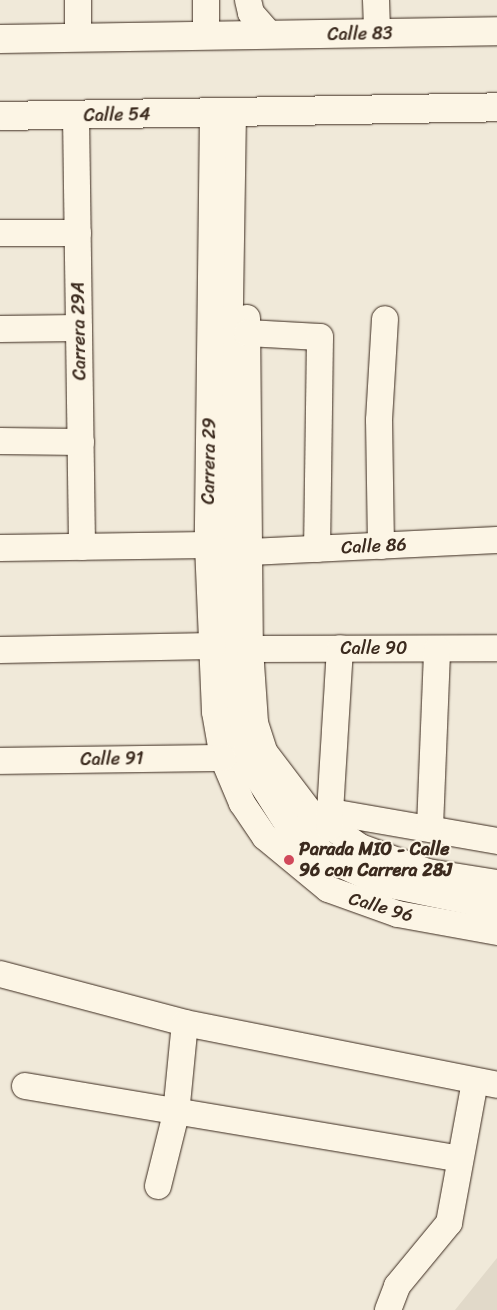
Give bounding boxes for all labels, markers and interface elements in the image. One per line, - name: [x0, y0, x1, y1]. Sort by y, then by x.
- street label: Calle 83: [327, 23, 393, 45]
- street label: Calle 54: [83, 104, 151, 126]
- street label: Carrera 29A: [67, 282, 91, 380]
- street label: Carrera 29: [197, 417, 221, 505]
- street label: Calle 86: [341, 533, 407, 559]
- street label: Calle 90: [341, 637, 407, 659]
- street label: Calle 91: [80, 748, 144, 770]
- place label: Parada MIO - Calle 96 con Carrera 28J: [299, 839, 453, 882]
- marker: Parada MIO - Calle 96 con Carrera 28J: [283, 854, 295, 866]
- street label: Calle 96: [346, 888, 416, 926]

